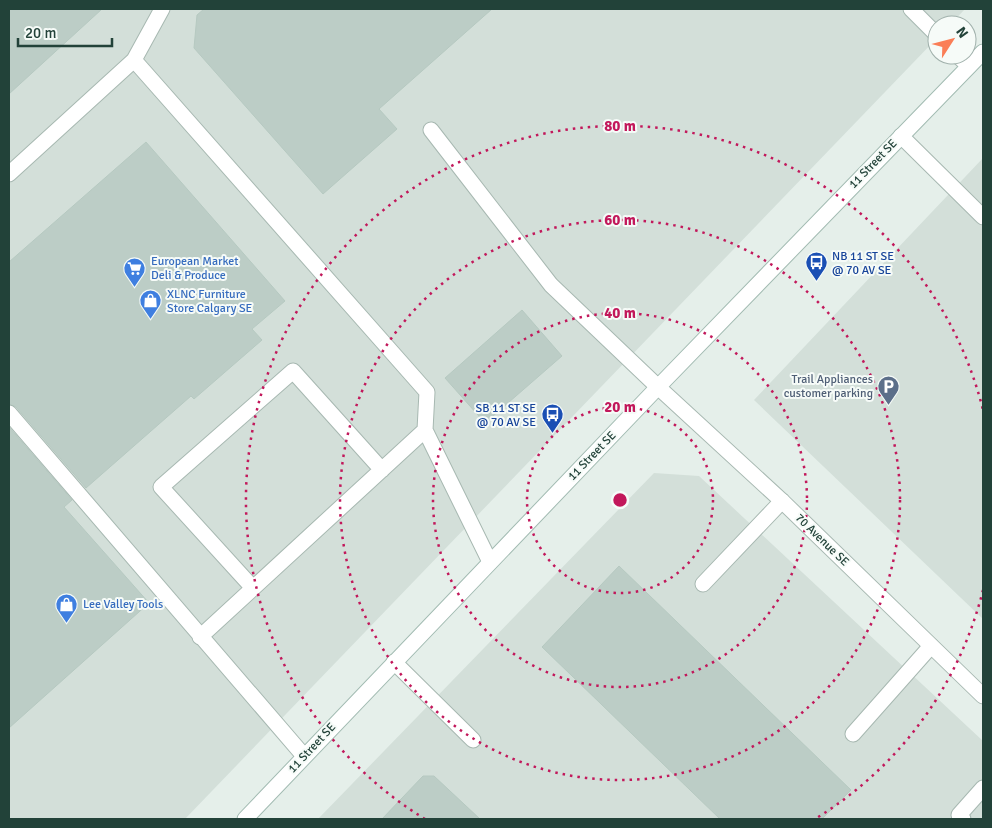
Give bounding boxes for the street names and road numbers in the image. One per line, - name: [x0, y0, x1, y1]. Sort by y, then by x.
- street label: 11 Street SE: [846, 136, 900, 192]
- street label: 11 Street SE: [565, 428, 619, 484]
- street label: 70 Avenue SE: [792, 511, 852, 570]
- street label: 11 Street SE: [285, 720, 339, 776]

